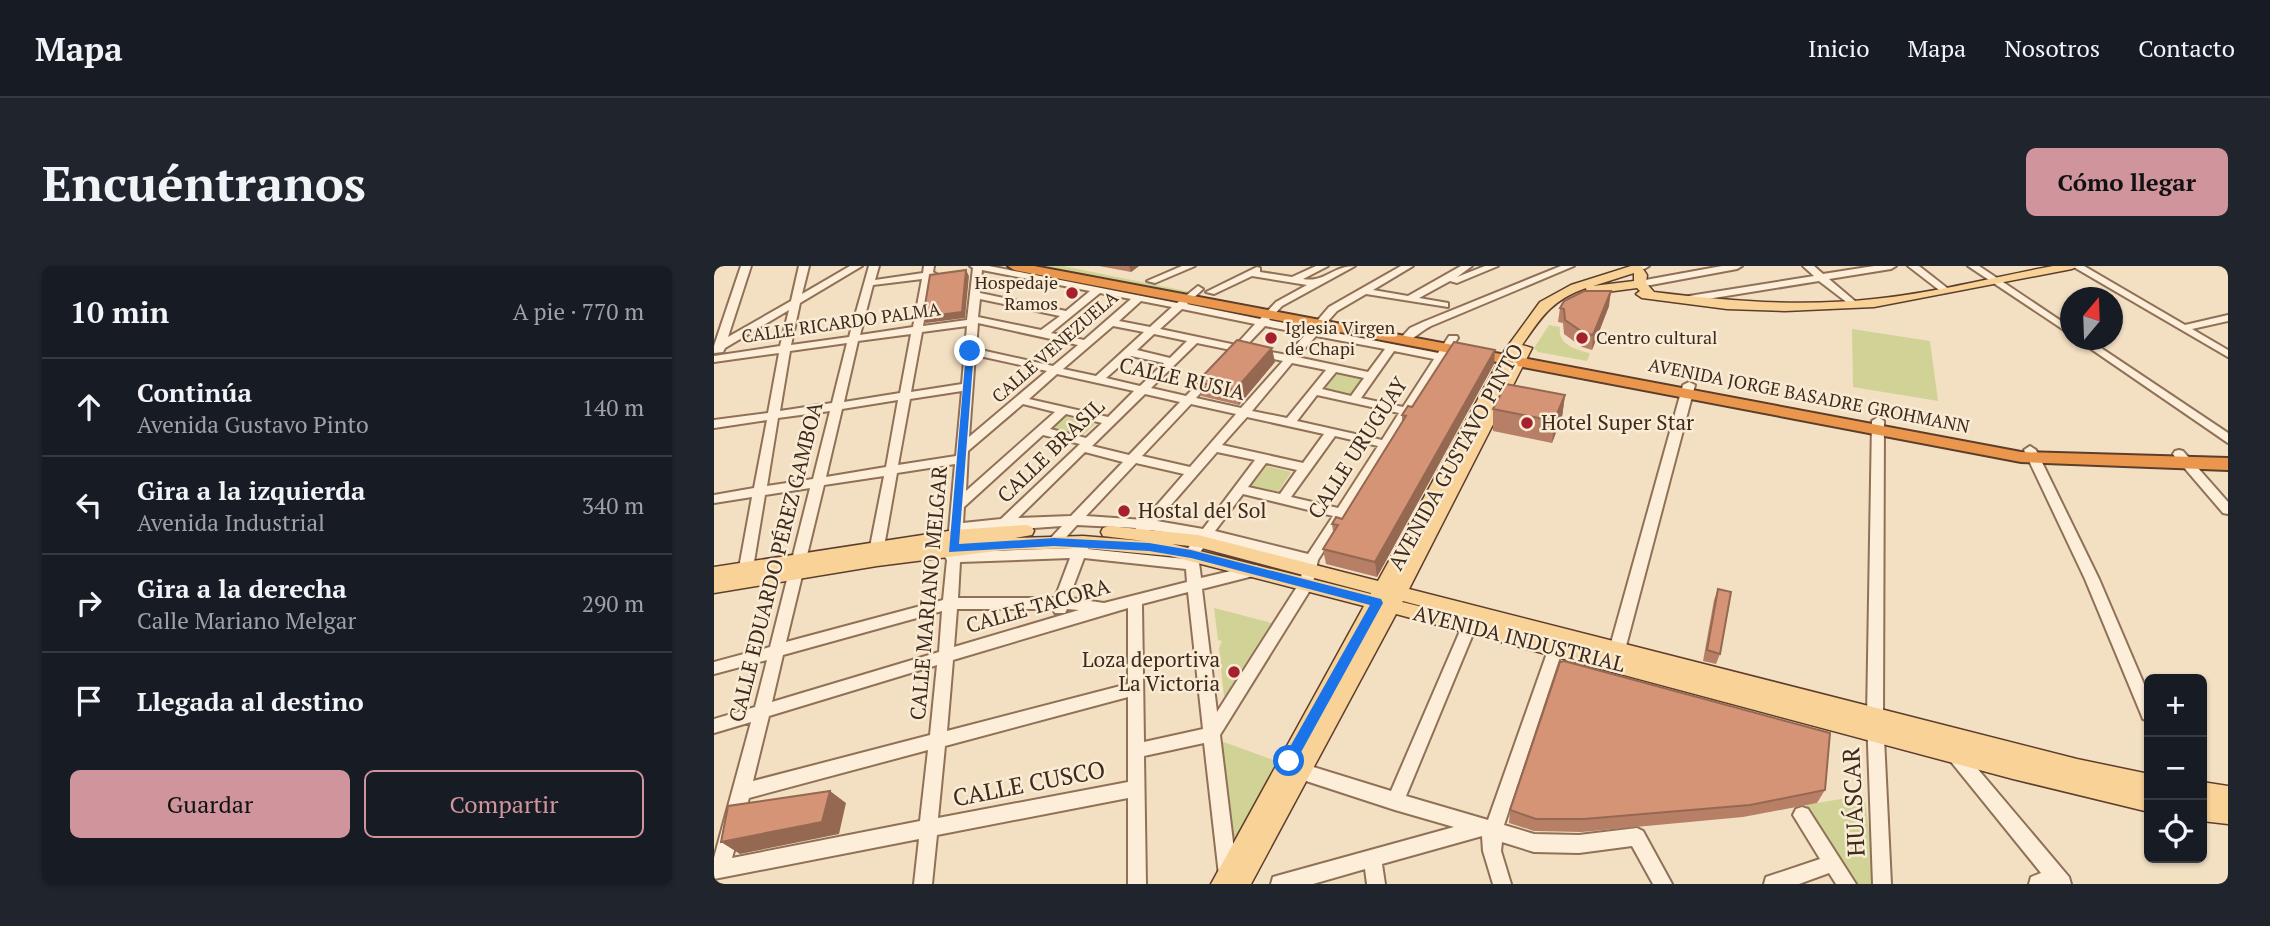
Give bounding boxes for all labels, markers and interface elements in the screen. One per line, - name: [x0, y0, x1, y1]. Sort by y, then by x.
- text: Mapa: [35, 27, 123, 70]
- text: Inicio: [1808, 32, 1870, 64]
- text: Mapa: [1908, 32, 1966, 64]
- text: Nosotros: [2004, 32, 2100, 64]
- text: Contacto: [2138, 32, 2235, 64]
- button: Cómo llegar: [2026, 148, 2228, 216]
- text: Encuéntranos: [42, 150, 366, 215]
- place label: Hospedaje Ramos: [975, 270, 1058, 315]
- street label: CALLE VENEZUELA: [986, 284, 1123, 408]
- marker: Hospedaje Ramos: [1064, 285, 1080, 301]
- north arrow: [2060, 287, 2123, 350]
- text: 10 min: [70, 292, 169, 332]
- text: A pie · 770 m: [513, 296, 644, 327]
- street label: CALLE RICARDO PALMA: [740, 296, 943, 348]
- place label: Iglesia Virgen de Chapi: [1285, 315, 1396, 360]
- place label: Centro cultural: [1596, 325, 1717, 349]
- marker: Iglesia Virgen de Chapi: [1263, 330, 1279, 346]
- marker: Centro cultural: [1574, 330, 1590, 346]
- route end: [954, 335, 985, 366]
- street label: AVENIDA GUSTAVO PINTO: [1381, 338, 1529, 575]
- street label: CALLE RUSIA: [1117, 350, 1248, 406]
- street label: AVENIDA JORGE BASADRE GROHMANN: [1647, 352, 1972, 438]
- street label: CALLE URUGUAY: [1301, 371, 1414, 524]
- text: Continúa: [137, 375, 252, 409]
- icon: ahead: [70, 388, 108, 426]
- text: 140 m: [582, 392, 644, 423]
- street label: CALLE BRASIL: [991, 392, 1110, 508]
- street label: CALLE EDUARDO PÉREZ GAMBOA: [722, 398, 829, 725]
- place label: Hotel Super Star: [1541, 408, 1694, 436]
- text: Avenida Gustavo Pinto: [137, 409, 369, 440]
- marker: Hotel Super Star: [1519, 415, 1535, 431]
- street label: CALLE MARIANO MELGAR: [903, 464, 953, 721]
- text: Gira a la izquierda: [137, 473, 365, 507]
- icon: left: [70, 486, 108, 524]
- text: 340 m: [582, 490, 644, 521]
- place label: Hostal del Sol: [1138, 496, 1267, 524]
- marker: Hostal del Sol: [1116, 503, 1132, 519]
- text: Avenida Industrial: [137, 507, 325, 538]
- text: Gira a la derecha: [137, 571, 347, 605]
- street label: CALLE TACORA: [962, 571, 1114, 639]
- icon: right: [70, 584, 108, 622]
- text: 290 m: [582, 588, 644, 619]
- street label: AVENIDA INDUSTRIAL: [1411, 598, 1628, 678]
- text: Calle Mariano Melgar: [137, 605, 356, 636]
- place label: Loza deportiva La Victoria: [1082, 645, 1220, 697]
- marker: Loza deportiva La Victoria: [1226, 664, 1242, 680]
- map controls: [2144, 674, 2207, 863]
- button: +: [2144, 674, 2207, 737]
- icon: arrive: [70, 682, 108, 720]
- text: Llegada al destino: [137, 684, 364, 718]
- button: −: [2144, 737, 2207, 800]
- route start: [1273, 745, 1304, 776]
- street label: HUÁSCAR: [1834, 746, 1872, 858]
- street label: CALLE CUSCO: [950, 753, 1108, 813]
- button: Guardar: [70, 770, 350, 838]
- button: Compartir: [364, 770, 644, 838]
- button: locate: [2144, 800, 2207, 863]

